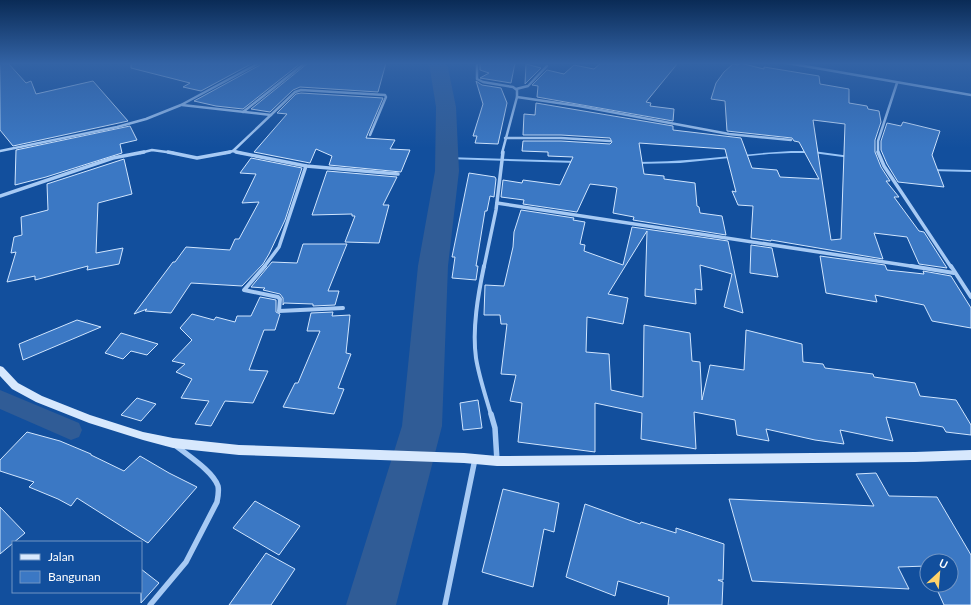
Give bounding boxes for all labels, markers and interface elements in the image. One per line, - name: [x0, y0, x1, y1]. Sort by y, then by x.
- legend: [12, 541, 142, 593]
- text: Jalan: [48, 549, 74, 564]
- north arrow: [919, 553, 959, 593]
- text: U: [937, 556, 950, 571]
- text: Bangunan: [48, 569, 101, 584]

